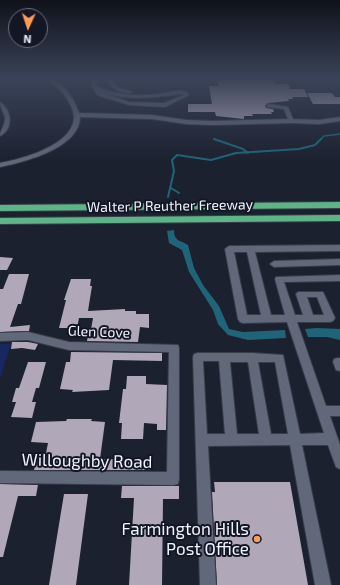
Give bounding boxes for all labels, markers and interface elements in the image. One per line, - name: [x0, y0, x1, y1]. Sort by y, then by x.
- north arrow: [8, 8, 48, 48]
- text: N: [23, 33, 32, 46]
- street label: Walter P Reuther Freeway: [87, 196, 253, 216]
- street label: Glen Cove: [68, 323, 130, 341]
- street label: Willoughby Road: [21, 450, 153, 472]
- place label: Farmington Hills Post Office: [122, 519, 249, 559]
- marker: Farmington Hills Post Office: [252, 534, 262, 544]

